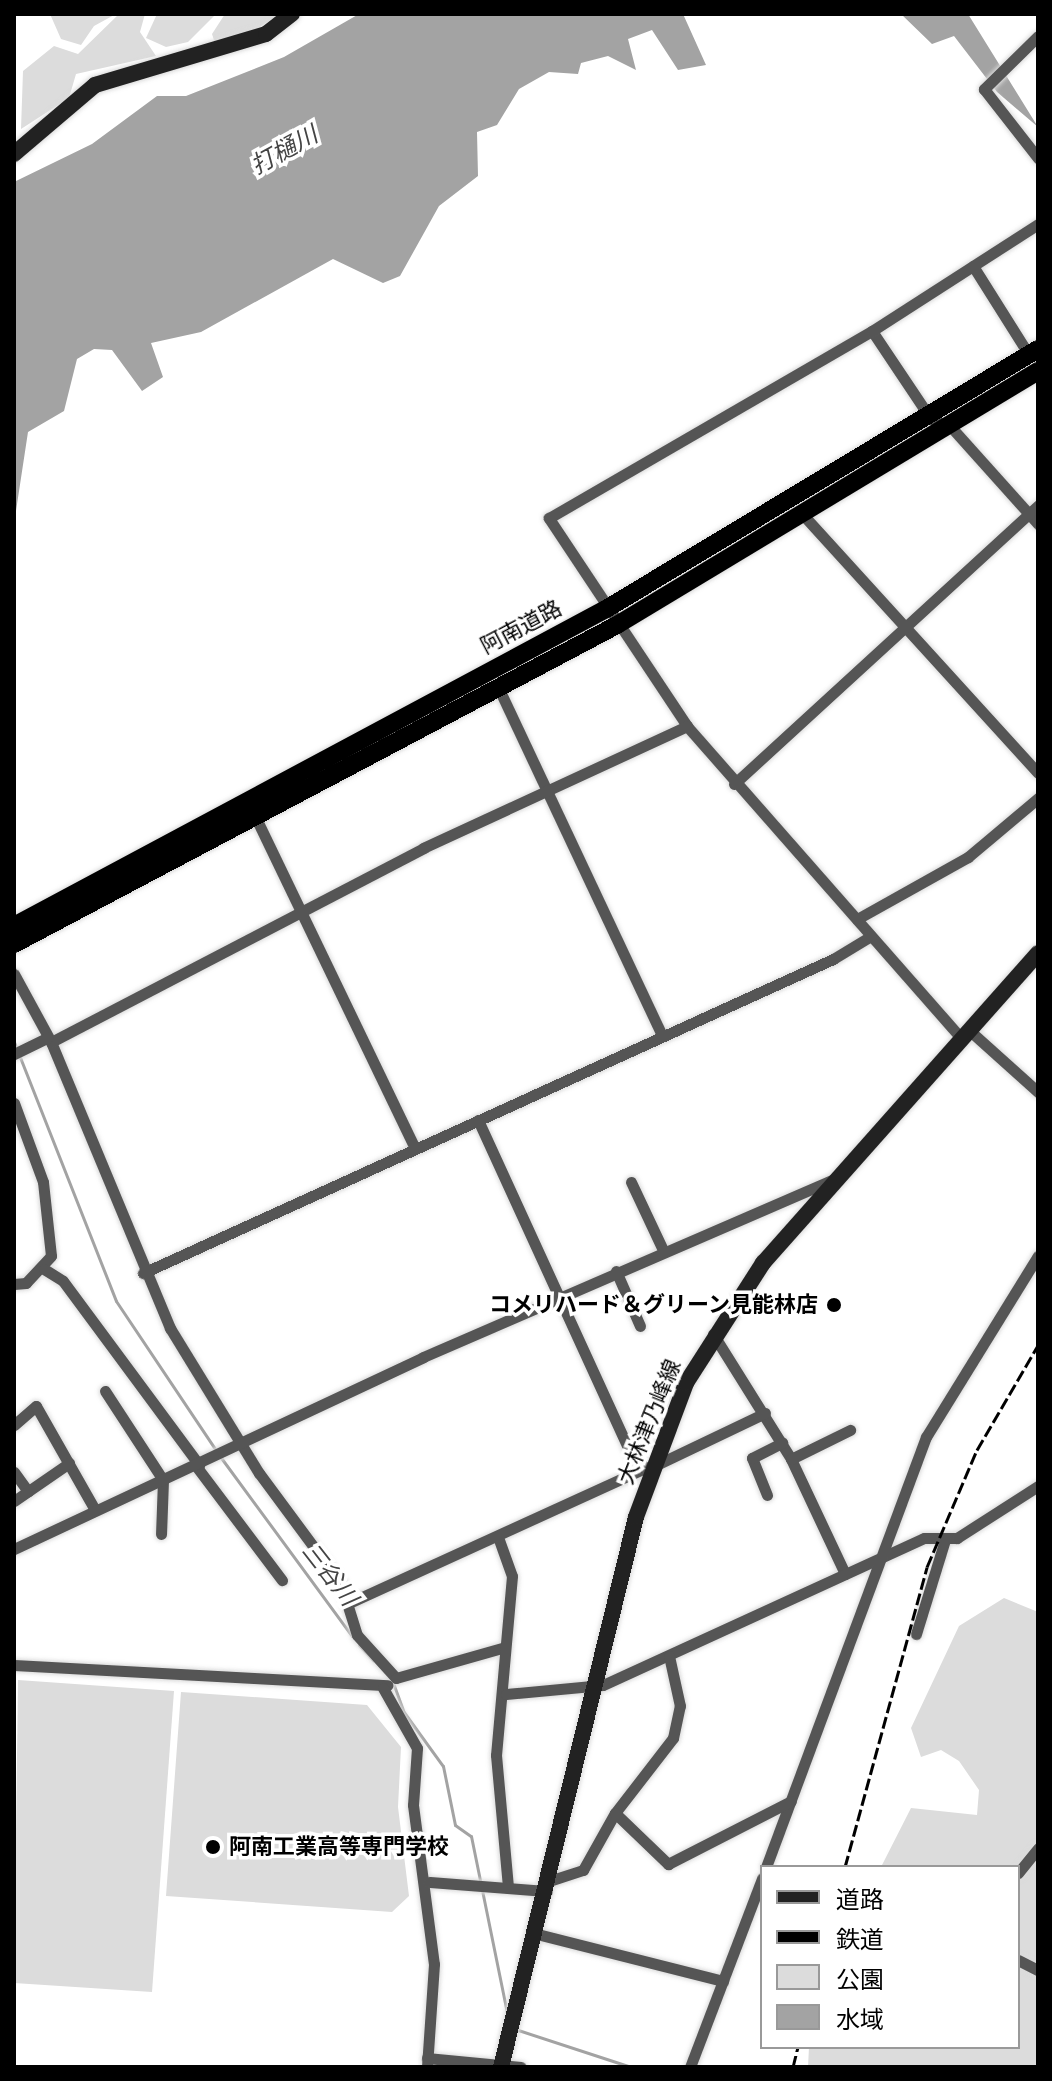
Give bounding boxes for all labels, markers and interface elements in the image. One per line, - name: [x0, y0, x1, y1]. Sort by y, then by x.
- water label: 打樋川: [246, 120, 322, 180]
- street label: 阿南道路: [476, 595, 566, 659]
- place label: コメリハード＆グリーン見能林店: [488, 1292, 818, 1318]
- marker: コメリハード＆グリーン見能林店: [825, 1296, 843, 1314]
- street label: 大林津乃峰線: [612, 1356, 686, 1488]
- water label: 三谷川: [296, 1537, 364, 1611]
- place label: 阿南工業高等専門学校: [229, 1834, 449, 1860]
- marker: 阿南工業高等専門学校: [204, 1838, 222, 1856]
- legend: [760, 1865, 1020, 2049]
- text: 道路: [836, 1885, 884, 1914]
- text: 鉄道: [836, 1925, 884, 1954]
- text: 公園: [836, 1965, 884, 1994]
- text: 水域: [836, 2005, 884, 2034]

